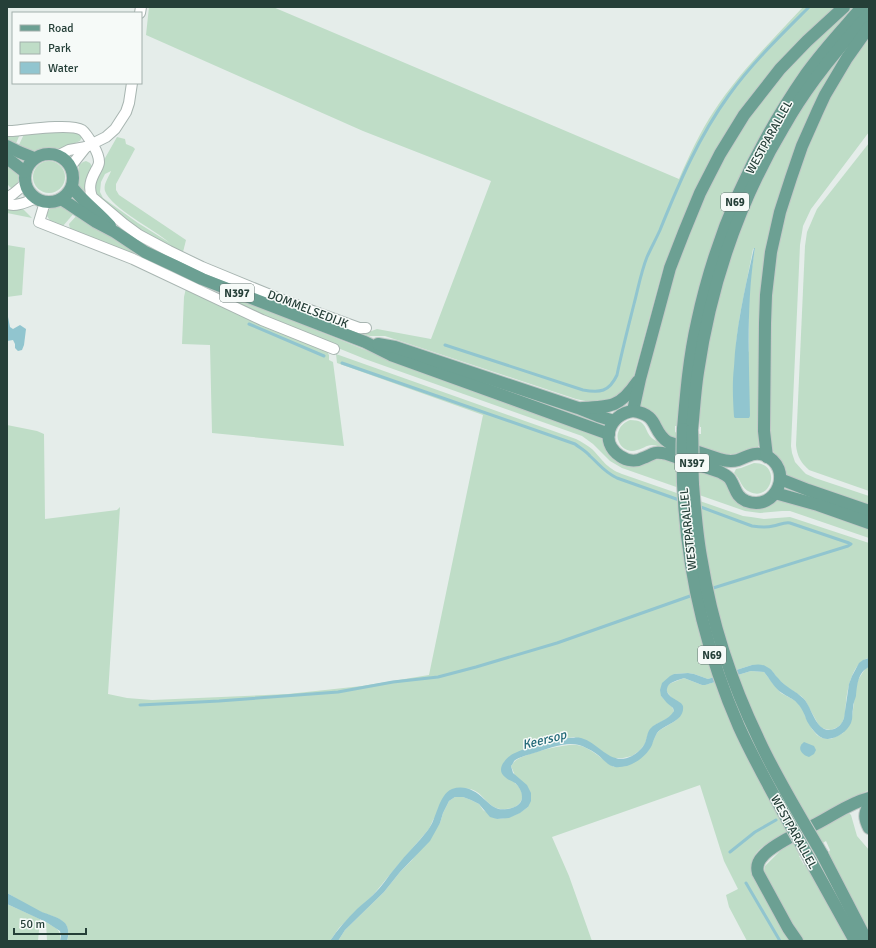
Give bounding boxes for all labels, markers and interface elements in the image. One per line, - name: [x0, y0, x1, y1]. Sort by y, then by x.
- legend: [12, 12, 142, 84]
- text: Road: [48, 21, 74, 36]
- text: Park: [48, 41, 71, 56]
- text: Water: [48, 61, 79, 76]
- street label: WESTPARALLEL: [743, 98, 796, 177]
- road number: N69: [721, 193, 749, 211]
- road number: N397: [220, 284, 254, 302]
- street label: DOMMELSEDIJK: [265, 287, 350, 332]
- road number: N397: [675, 454, 709, 472]
- street label: WESTPARALLEL: [677, 487, 700, 571]
- road number: N69: [698, 646, 726, 664]
- water label: Keersop: [521, 727, 569, 753]
- street label: WESTPARALLEL: [767, 793, 820, 872]
- scale bar: [14, 910, 86, 936]
- text: 50 m: [20, 917, 45, 932]

